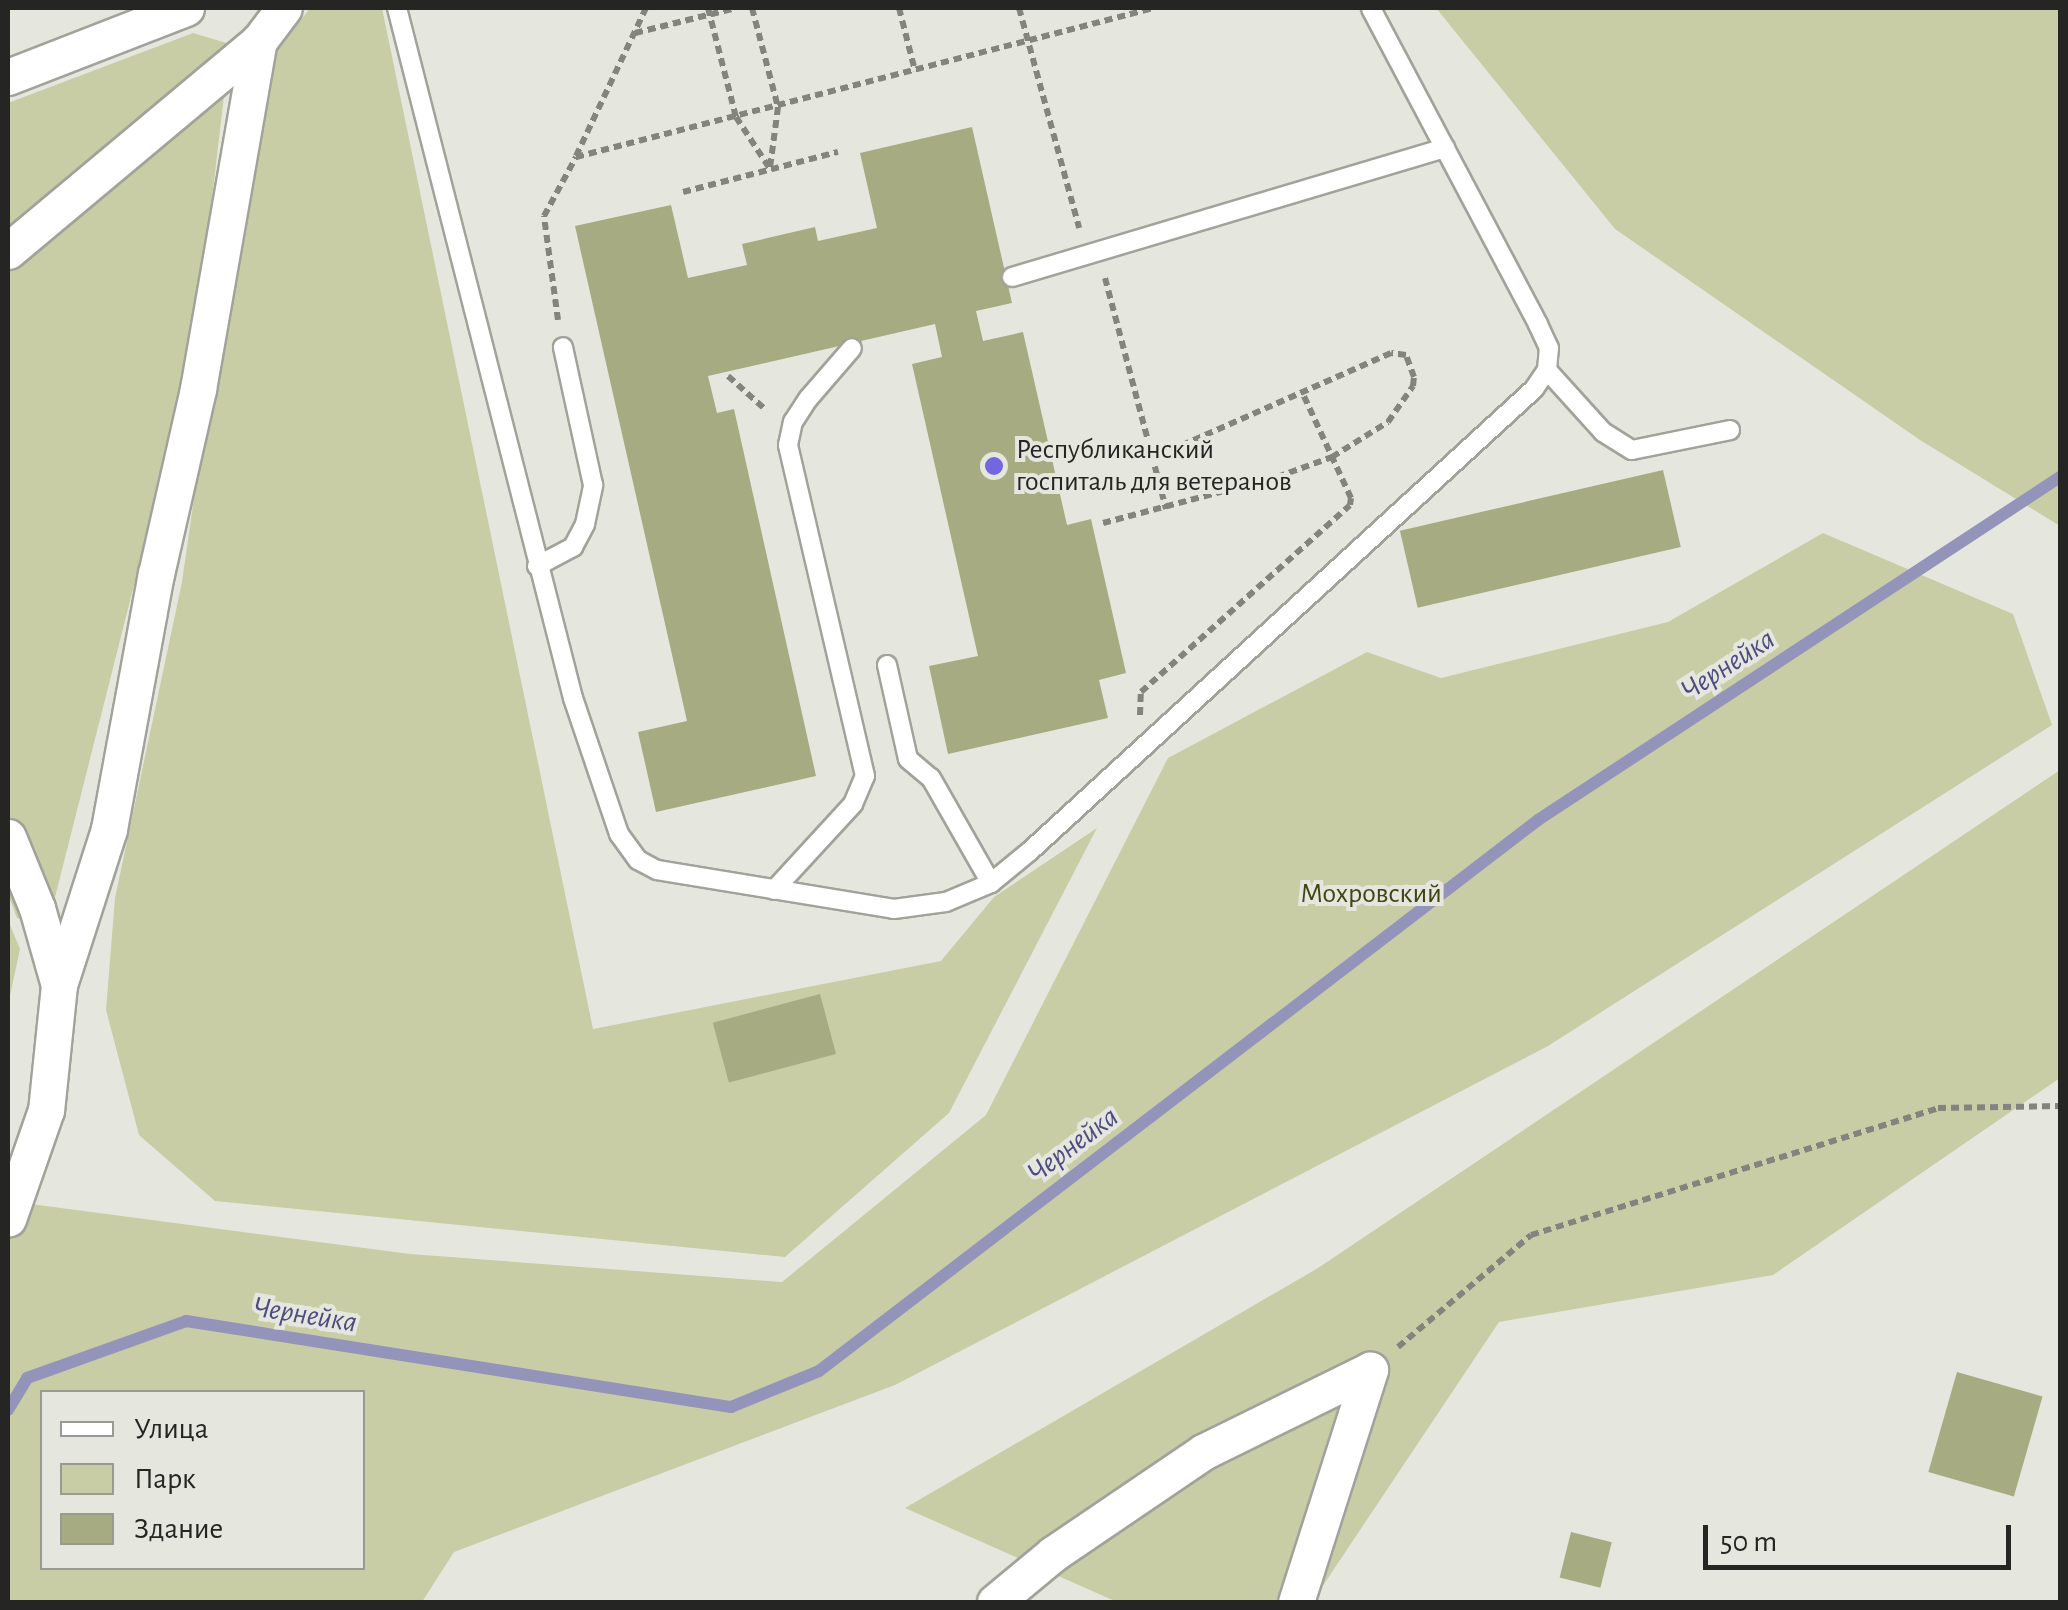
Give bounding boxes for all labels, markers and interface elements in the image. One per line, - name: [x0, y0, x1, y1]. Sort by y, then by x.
- place label: Республиканский госпиталь для ветеранов: [1016, 433, 1292, 499]
- marker: Республиканский госпиталь для ветеранов: [981, 453, 1007, 479]
- water label: Чернейка: [1674, 621, 1782, 709]
- park label: Мохровский: [1300, 877, 1442, 911]
- water label: Чернейка: [1020, 1099, 1126, 1191]
- water label: Чернейка: [250, 1289, 360, 1341]
- legend: [40, 1390, 365, 1570]
- text: Улица: [134, 1414, 209, 1444]
- text: Парк: [134, 1464, 196, 1494]
- scale bar: [1708, 1505, 2016, 1567]
- text: Здание: [134, 1514, 223, 1544]
- text: 50 m: [1720, 1527, 1777, 1557]

